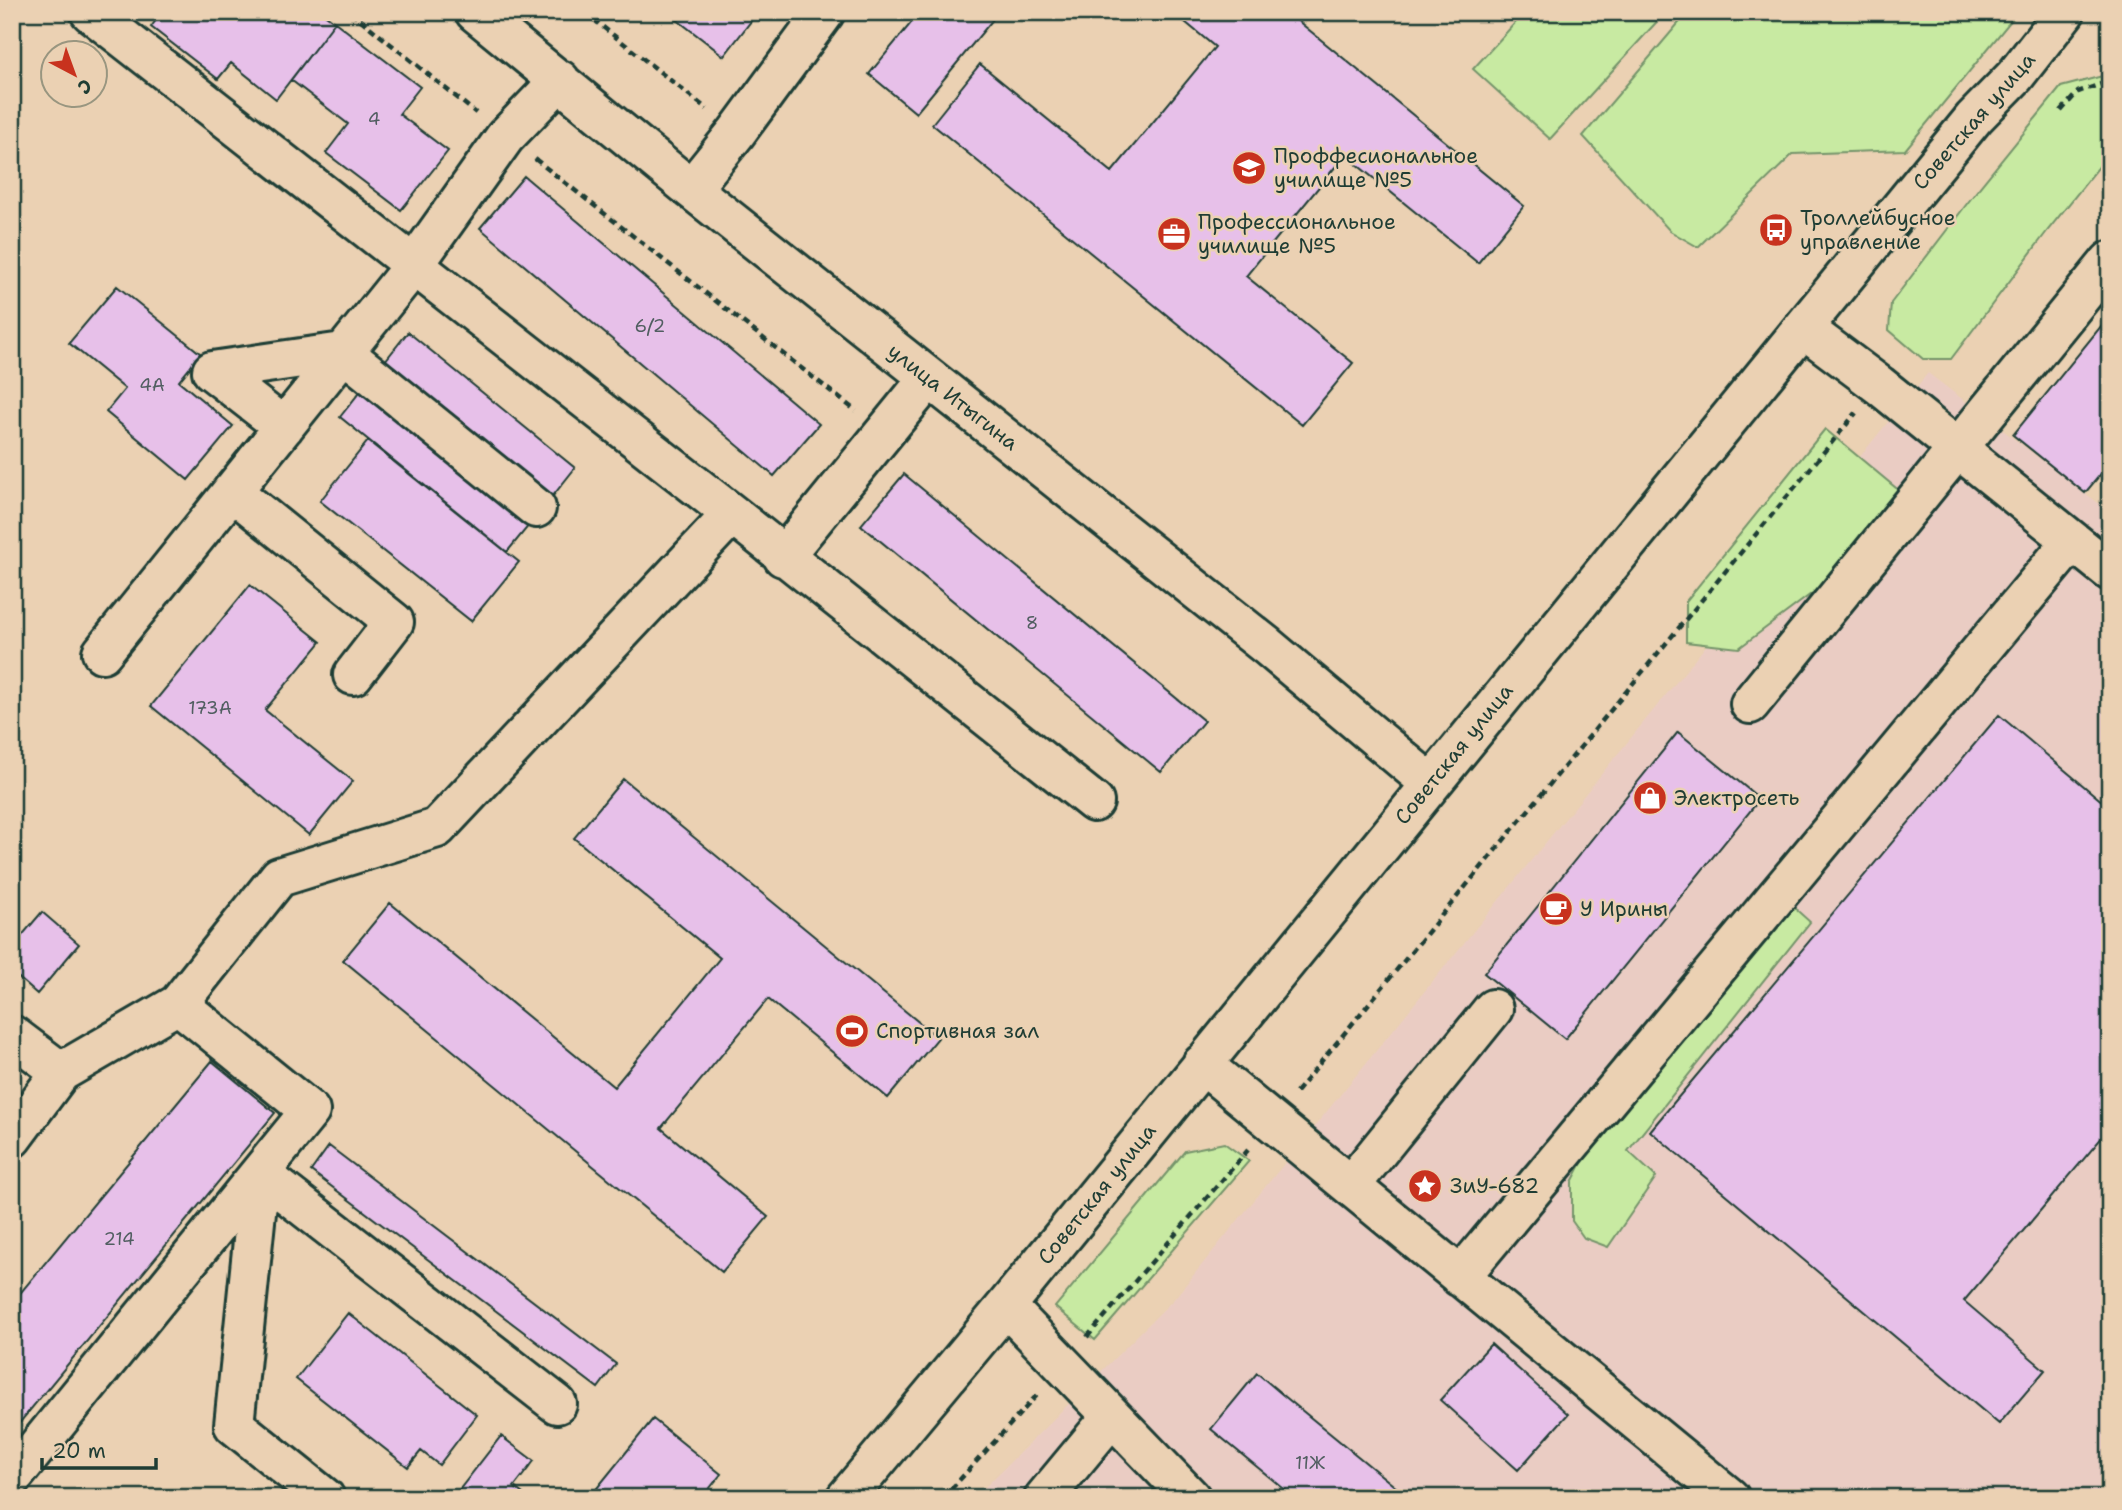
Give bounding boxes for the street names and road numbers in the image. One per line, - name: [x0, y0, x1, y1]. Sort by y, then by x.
- street label: Советская улица: [1906, 46, 2042, 196]
- street label: улица Итыгина: [882, 337, 1024, 457]
- street label: Советская улица: [1388, 678, 1520, 830]
- street label: Советская улица: [1031, 1118, 1163, 1270]

